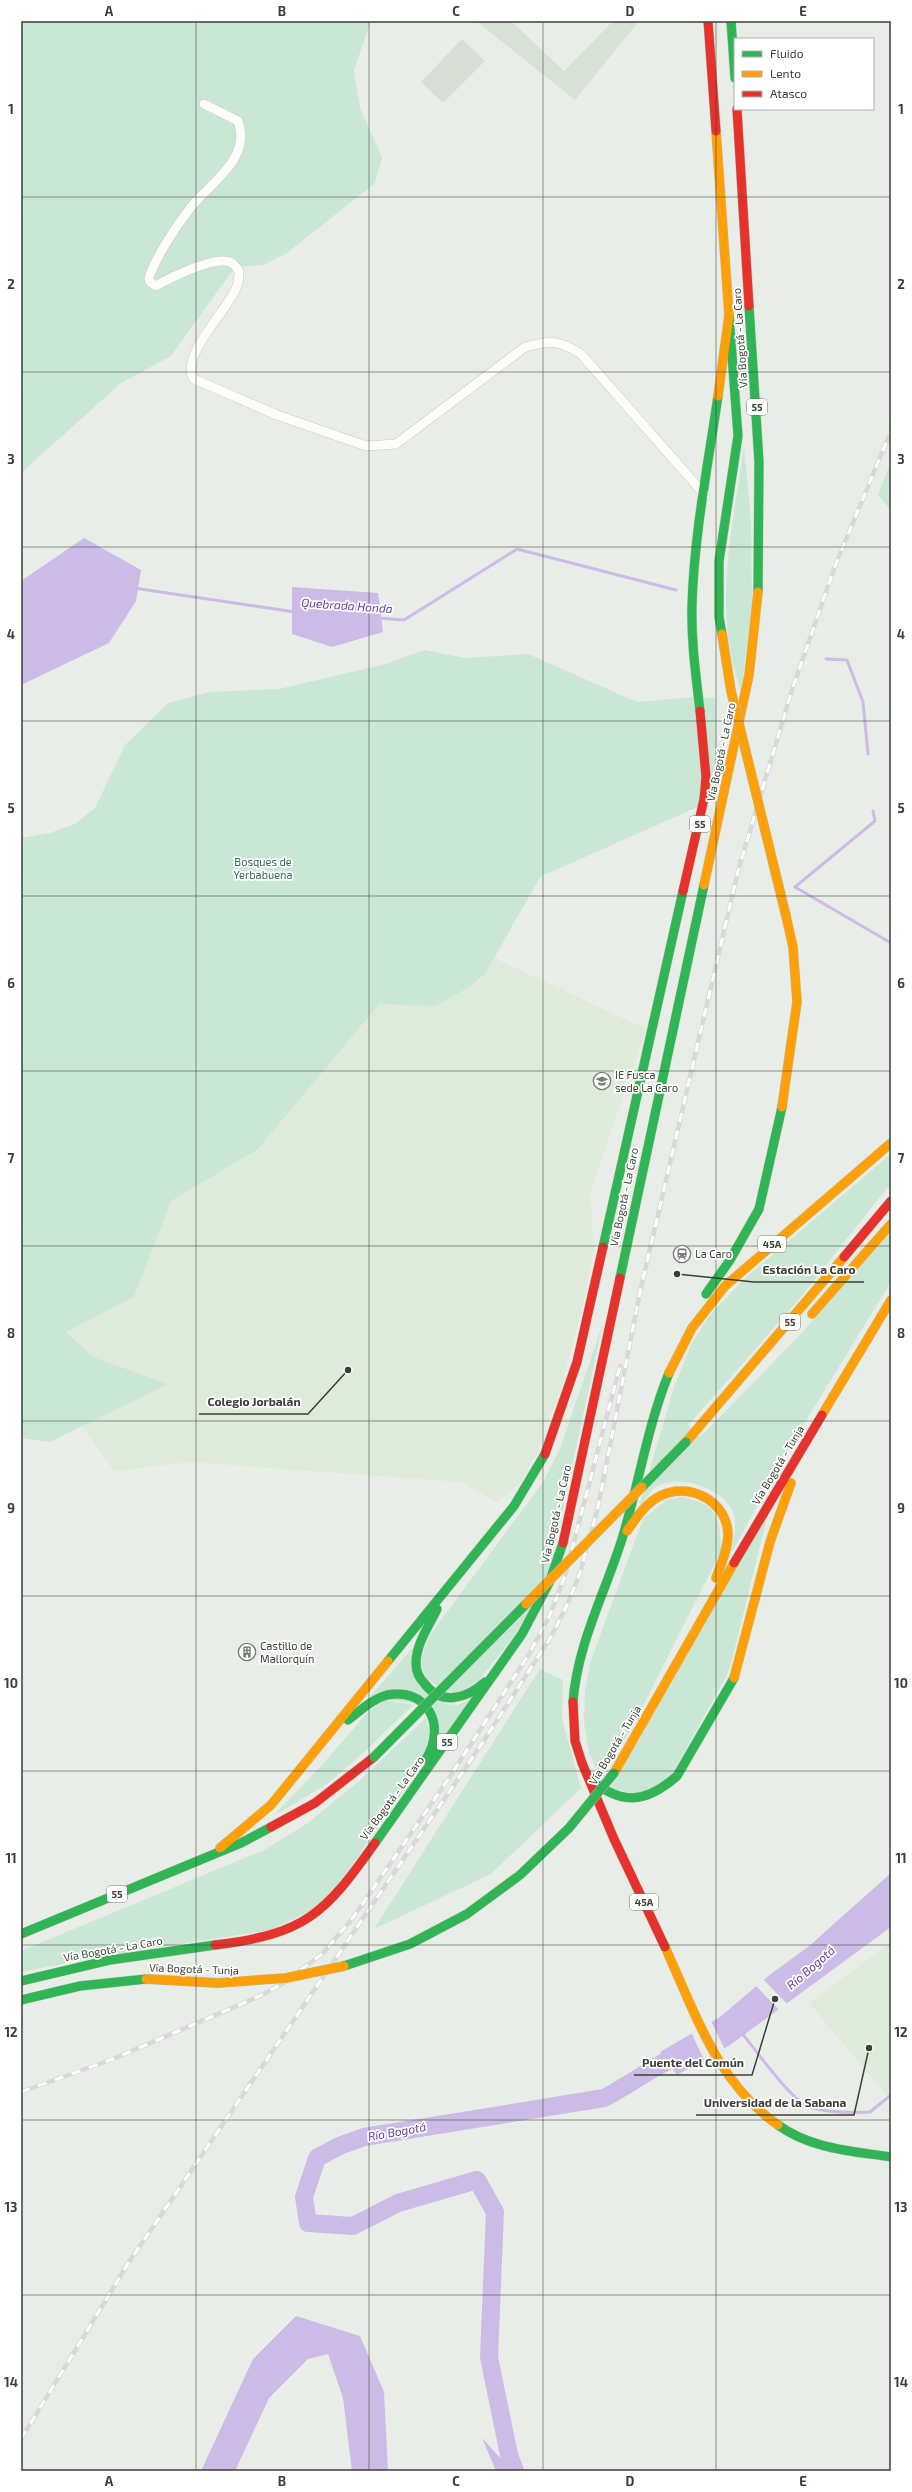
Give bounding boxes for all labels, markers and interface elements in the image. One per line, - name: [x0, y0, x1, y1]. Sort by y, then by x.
- text: A: [105, 3, 114, 19]
- text: B: [278, 3, 286, 19]
- text: C: [452, 3, 460, 19]
- text: D: [626, 3, 635, 19]
- text: E: [799, 3, 807, 19]
- legend: [734, 38, 874, 110]
- text: Fluido: [770, 46, 804, 60]
- text: Lento: [770, 66, 801, 80]
- text: Atasco: [770, 86, 807, 100]
- text: 1: [8, 101, 14, 117]
- text: 1: [898, 101, 904, 117]
- text: 2: [7, 276, 15, 292]
- text: 2: [897, 276, 905, 292]
- street label: Vía Bogotá - La Caro: [730, 288, 749, 389]
- road number: 55: [747, 399, 767, 415]
- text: 3: [7, 451, 15, 467]
- text: 3: [897, 451, 905, 467]
- water label: Quebrada Honda: [301, 595, 393, 616]
- text: 4: [7, 626, 15, 642]
- text: 4: [897, 626, 905, 642]
- street label: Vía Bogotá - La Caro: [704, 701, 737, 802]
- text: 5: [7, 800, 15, 816]
- text: 5: [897, 800, 905, 816]
- road number: 55: [690, 816, 710, 832]
- park label: Bosques de Yerbabuena: [233, 855, 293, 881]
- text: 6: [7, 975, 15, 991]
- text: 6: [897, 975, 905, 991]
- place label: IE Fusca sede La Caro: [615, 1068, 678, 1094]
- school or university icon: IE Fusca sede La Caro: [592, 1071, 612, 1091]
- street label: Vía Bogotá - La Caro: [607, 1146, 640, 1247]
- text: 7: [8, 1150, 15, 1166]
- text: 7: [898, 1150, 905, 1166]
- road number: 45A: [758, 1236, 786, 1252]
- station icon: La Caro: [672, 1244, 692, 1264]
- place label: La Caro: [695, 1247, 732, 1260]
- callout: Estación La Caro: [754, 1258, 864, 1282]
- text: Estación La Caro: [762, 1262, 856, 1276]
- road number: 55: [780, 1314, 800, 1330]
- text: 8: [7, 1325, 15, 1341]
- text: 8: [897, 1325, 905, 1341]
- callout: Colegio Jorbalán: [199, 1390, 308, 1414]
- text: Colegio Jorbalán: [207, 1394, 301, 1408]
- street label: Vía Bogotá - Tunja: [749, 1423, 807, 1507]
- street label: Vía Bogotá - La Caro: [538, 1464, 573, 1564]
- text: 9: [7, 1500, 15, 1516]
- text: 9: [897, 1500, 905, 1516]
- place label: Castillo de Mallorquín: [260, 1639, 314, 1665]
- building icon: Castillo de Mallorquín: [237, 1642, 257, 1662]
- text: 10: [4, 1675, 18, 1691]
- text: 10: [894, 1675, 908, 1691]
- street label: Vía Bogotá - Tunja: [586, 1703, 644, 1787]
- road number: 55: [437, 1734, 457, 1750]
- street label: Vía Bogotá - La Caro: [357, 1753, 426, 1842]
- text: 11: [5, 1850, 17, 1866]
- text: 11: [895, 1850, 907, 1866]
- road number: 55: [107, 1886, 127, 1902]
- road number: 45A: [630, 1894, 658, 1910]
- street label: Vía Bogotá - La Caro: [62, 1933, 163, 1964]
- water label: Río Bogotá: [783, 1943, 837, 1992]
- street label: Vía Bogotá - Tunja: [149, 1960, 239, 1978]
- text: 12: [4, 2024, 18, 2040]
- text: 12: [894, 2024, 908, 2040]
- callout: Puente del Común: [634, 2051, 752, 2075]
- text: Puente del Común: [642, 2055, 744, 2069]
- callout: Universidad de la Sabana: [696, 2091, 854, 2115]
- text: Universidad de la Sabana: [704, 2095, 846, 2109]
- water label: Río Bogotá: [367, 2119, 427, 2143]
- text: 13: [5, 2199, 18, 2215]
- text: 13: [895, 2199, 908, 2215]
- text: 14: [4, 2374, 18, 2390]
- text: 14: [894, 2374, 908, 2390]
- text: A: [105, 2473, 114, 2489]
- text: B: [278, 2473, 286, 2489]
- text: C: [452, 2473, 460, 2489]
- text: D: [626, 2473, 635, 2489]
- text: E: [799, 2473, 807, 2489]

